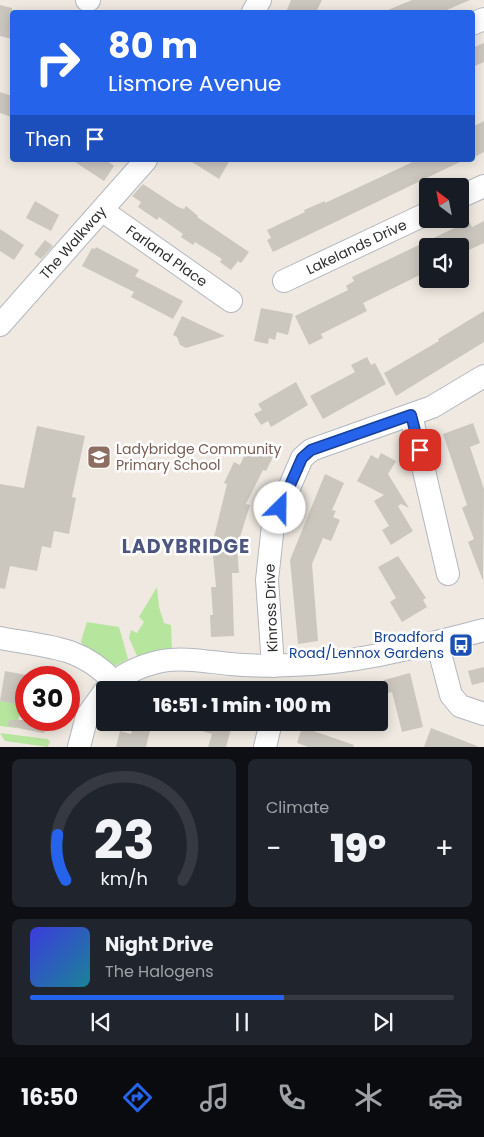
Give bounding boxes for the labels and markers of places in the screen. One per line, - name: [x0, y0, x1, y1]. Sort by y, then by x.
- pin: [399, 429, 441, 471]
- place label: Ladybridge Community Primary School: [116, 439, 281, 475]
- school or university icon: Ladybridge Community Primary School: [86, 444, 112, 470]
- place label: Broadford Road/Lennox Gardens: [289, 627, 444, 663]
- bus stop icon: Broadford Road/Lennox Gardens: [448, 632, 474, 658]

